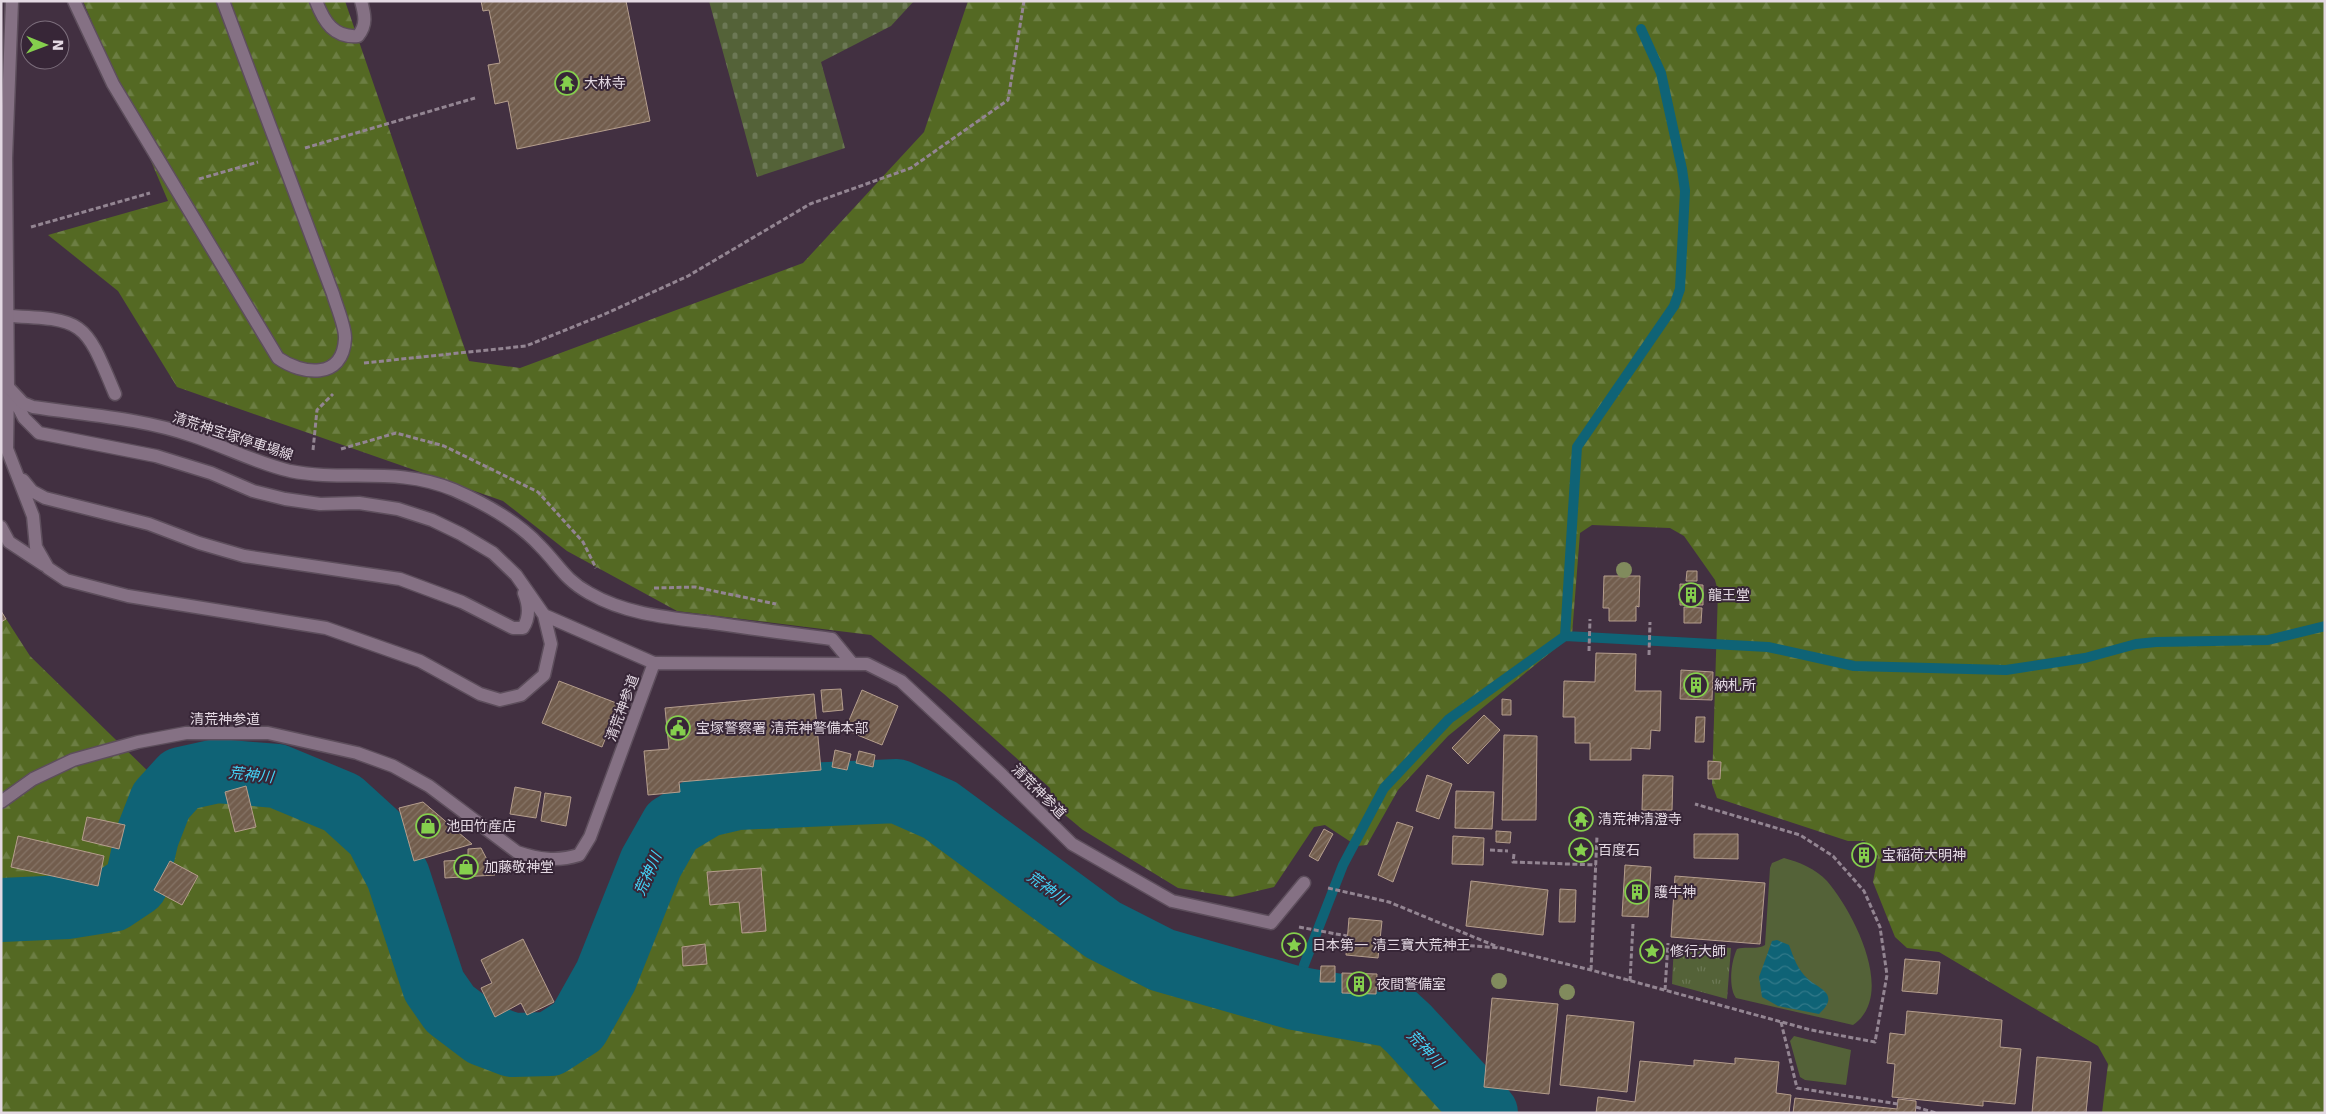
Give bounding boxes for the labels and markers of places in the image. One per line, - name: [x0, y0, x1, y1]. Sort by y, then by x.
- temple icon: 大林寺: [554, 70, 580, 96]
- place label: 大林寺: [584, 75, 626, 91]
- building icon: 龍王堂: [1678, 582, 1704, 608]
- place label: 龍王堂: [1708, 587, 1750, 603]
- building icon: 納札所: [1683, 672, 1709, 698]
- place label: 納札所: [1714, 677, 1756, 693]
- public building icon: 宝塚警察署 清荒神警備本部: [665, 715, 691, 741]
- place label: 宝塚警察署 清荒神警備本部: [696, 720, 868, 736]
- temple icon: 清荒神清澄寺: [1568, 806, 1594, 832]
- place label: 清荒神清澄寺: [1598, 811, 1682, 827]
- shop icon: 池田竹産店: [415, 813, 441, 839]
- place label: 池田竹産店: [446, 818, 516, 834]
- place icon: 百度石: [1568, 837, 1594, 863]
- place label: 百度石: [1598, 842, 1640, 858]
- building icon: 宝稲荷大明神: [1851, 842, 1877, 868]
- place label: 宝稲荷大明神: [1882, 847, 1966, 863]
- shop icon: 加藤敬神堂: [453, 854, 479, 880]
- place label: 加藤敬神堂: [484, 859, 554, 875]
- building icon: 護牛神: [1624, 879, 1650, 905]
- place label: 護牛神: [1654, 884, 1696, 900]
- place icon: 日本第一 清三寶大荒神王: [1281, 932, 1307, 958]
- place label: 日本第一 清三寶大荒神王: [1312, 937, 1470, 953]
- place icon: 修行大師: [1639, 938, 1665, 964]
- place label: 修行大師: [1670, 943, 1726, 959]
- building icon: 夜間警備室: [1346, 971, 1372, 997]
- place label: 夜間警備室: [1376, 976, 1446, 992]

